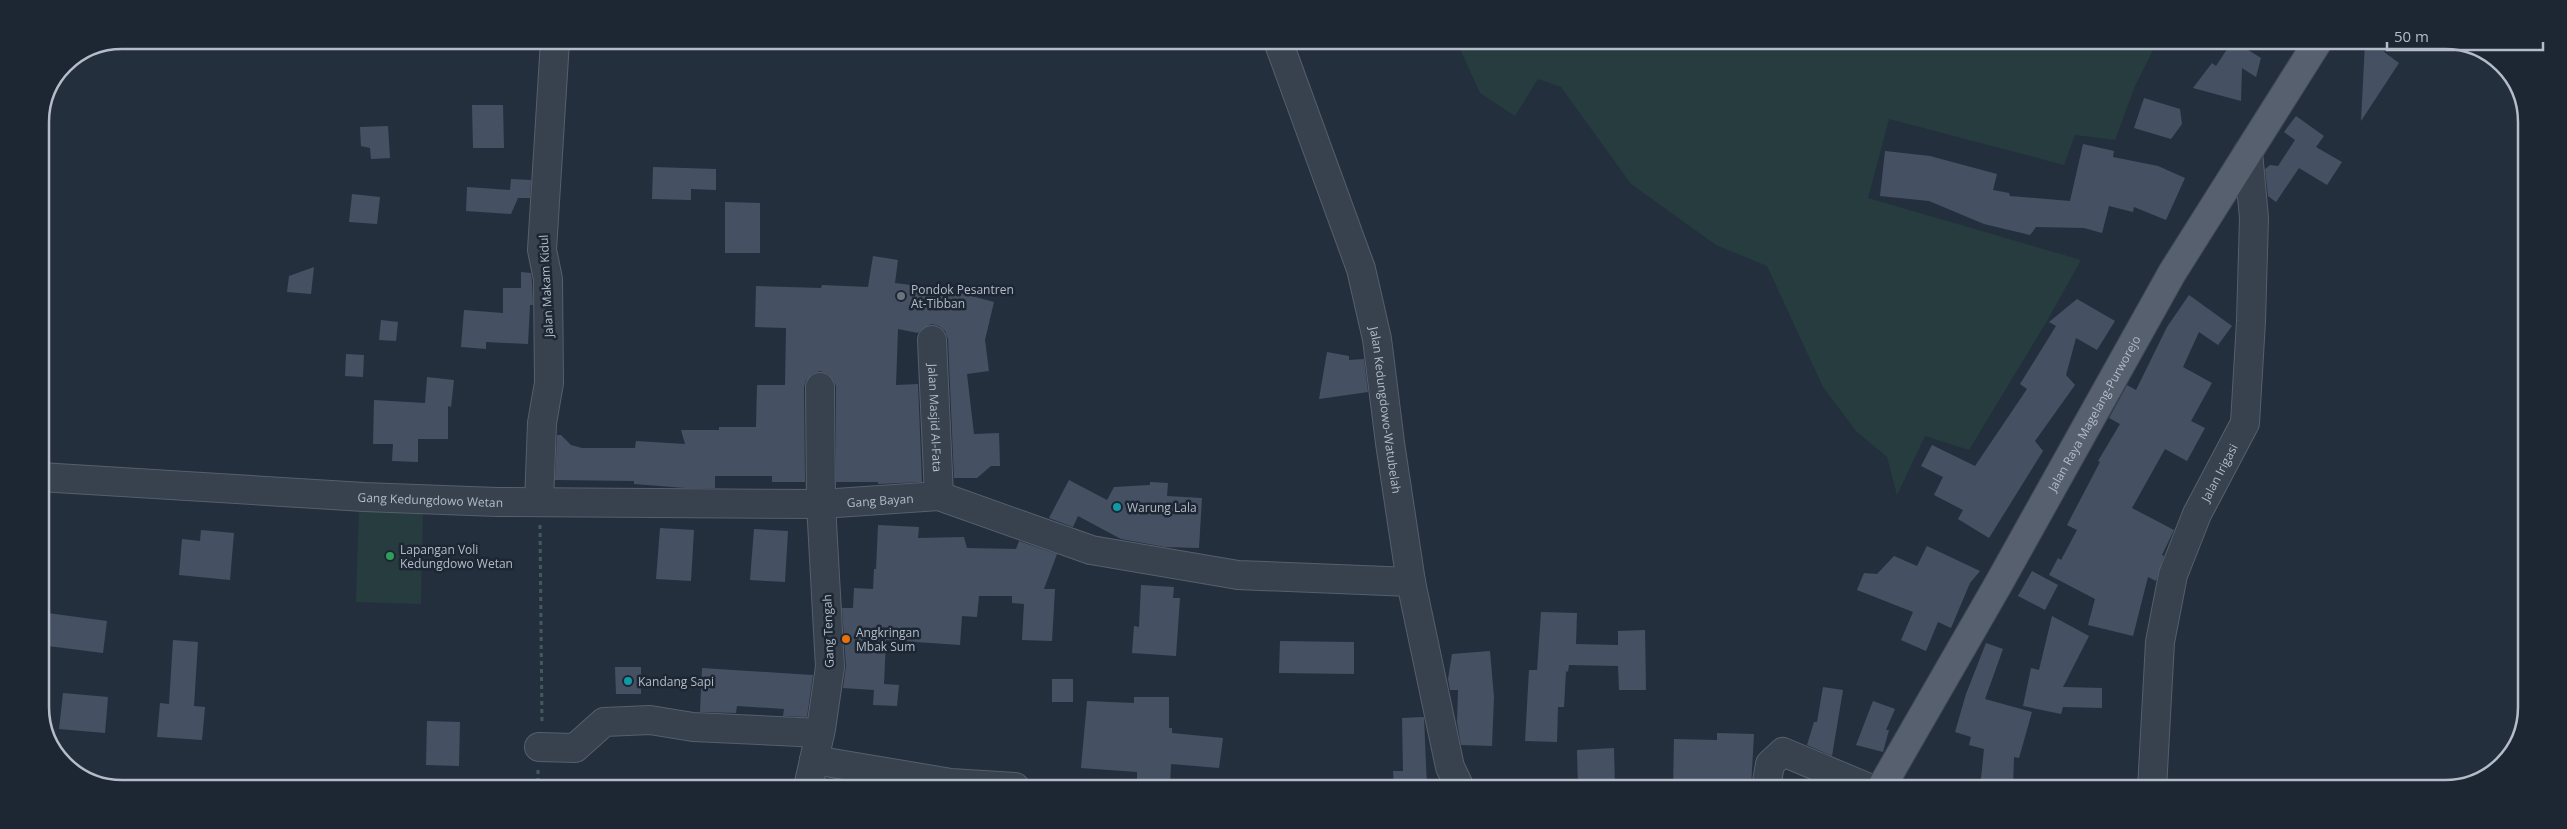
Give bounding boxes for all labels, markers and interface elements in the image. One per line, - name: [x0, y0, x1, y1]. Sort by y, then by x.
- scale bar: [2387, 20, 2543, 52]
- text: 50 m: [2394, 26, 2429, 46]
- street label: Jalan Makam Kidul: [535, 234, 557, 339]
- place label: Pondok Pesantren At-Tibban: [911, 281, 1014, 312]
- marker: Pondok Pesantren At-Tibban: [895, 290, 907, 302]
- street label: Jalan Kedungdowo-Watubelah: [1366, 324, 1406, 495]
- street label: Jalan Raya Magelang-Purworejo: [2043, 332, 2144, 495]
- street label: Jalan Masjid Al-Fata: [925, 363, 946, 472]
- street label: Jalan Irigasi: [2196, 440, 2241, 505]
- street label: Gang Kedungdowo Wetan: [357, 488, 503, 511]
- street label: Gang Bayan: [846, 489, 914, 511]
- place label: Warung Lala: [1127, 499, 1197, 516]
- marker: Warung Lala: [1111, 501, 1123, 513]
- place label: Lapangan Voli Kedungdowo Wetan: [400, 541, 513, 572]
- marker: Lapangan Voli Kedungdowo Wetan: [384, 550, 396, 562]
- street label: Gang Tengah: [818, 594, 838, 668]
- place label: Angkringan Mbak Sum: [856, 624, 920, 655]
- marker: Angkringan Mbak Sum: [840, 633, 852, 645]
- place label: Kandang Sapi: [638, 673, 714, 690]
- marker: Kandang Sapi: [622, 675, 634, 687]

